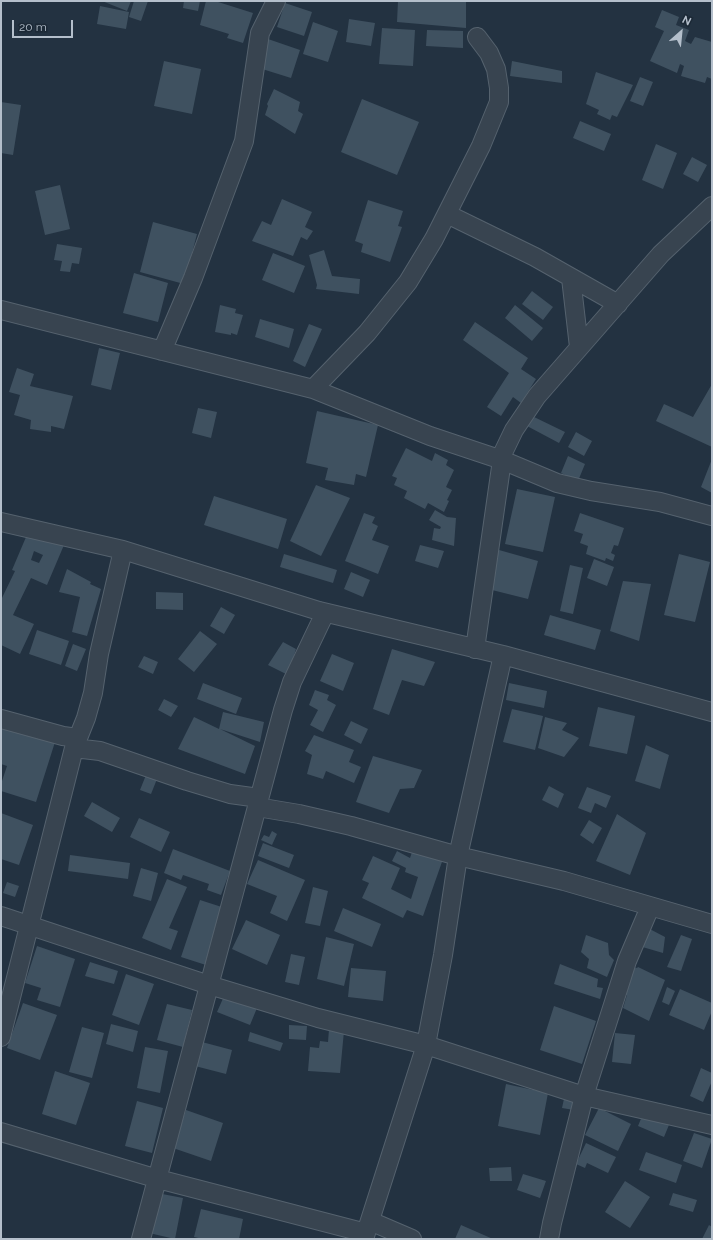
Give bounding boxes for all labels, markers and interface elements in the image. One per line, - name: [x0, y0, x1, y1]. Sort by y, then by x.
- scale bar: [14, 12, 75, 38]
- north arrow: [661, 12, 701, 52]
- text: N: [680, 13, 693, 29]
- text: 20 m: [19, 20, 47, 34]

